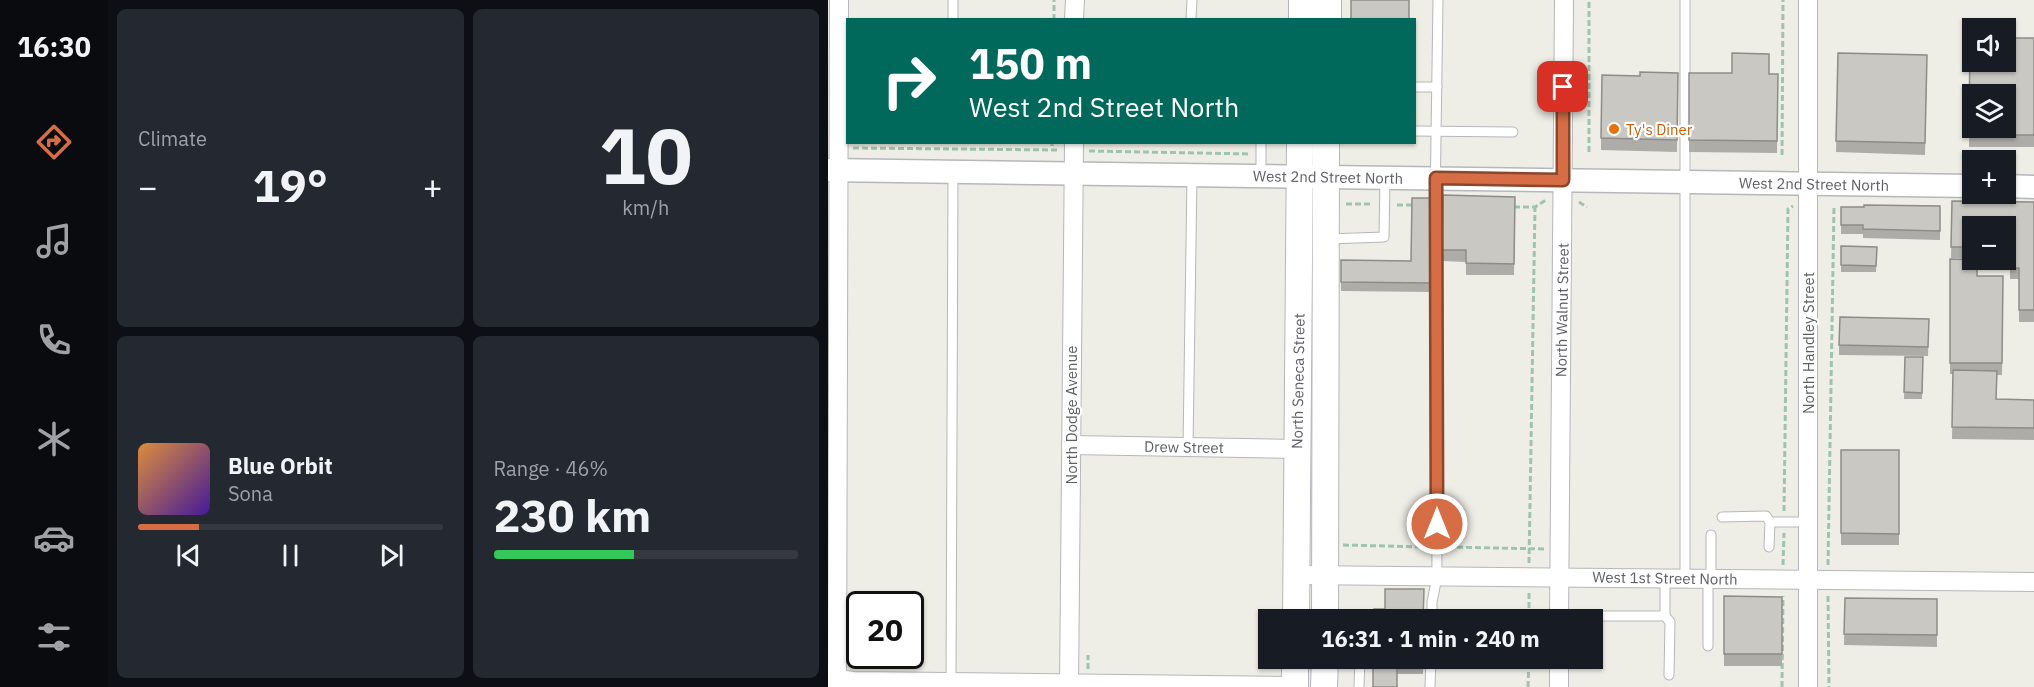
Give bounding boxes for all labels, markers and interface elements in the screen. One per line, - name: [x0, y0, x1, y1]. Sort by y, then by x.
- map controls: [1962, 18, 2016, 270]
- button: sound: [1962, 18, 2016, 72]
- text: 16:30: [17, 29, 91, 64]
- text: 150 m: [969, 36, 1092, 91]
- icon: right: [870, 42, 948, 120]
- pin: [1537, 61, 1588, 112]
- icon: arrive: [1546, 70, 1579, 103]
- button: layers: [1962, 84, 2016, 138]
- text: West 2nd Street North: [969, 89, 1239, 124]
- text: 10: [599, 104, 693, 205]
- place label: Ty's Diner: [1626, 120, 1693, 139]
- icon: directions: [33, 121, 75, 163]
- marker: Ty's Diner: [1607, 122, 1621, 136]
- text: Climate: [138, 125, 207, 152]
- button: +: [1962, 150, 2016, 204]
- text: 19°: [253, 156, 328, 214]
- text: −: [138, 165, 158, 208]
- text: +: [423, 165, 443, 208]
- street label: West 2nd Street North: [1253, 166, 1403, 188]
- street label: West 2nd Street North: [1739, 173, 1889, 195]
- text: km/h: [622, 194, 669, 221]
- button: −: [1962, 216, 2016, 270]
- icon: music: [33, 220, 75, 262]
- street label: North Walnut Street: [1551, 243, 1573, 377]
- street label: North Handley Street: [1799, 272, 1818, 414]
- street label: North Seneca Street: [1287, 313, 1309, 449]
- icon: phone: [33, 319, 75, 361]
- street label: North Dodge Avenue: [1062, 346, 1081, 484]
- icon: climate: [33, 418, 75, 460]
- street label: Drew Street: [1144, 437, 1224, 457]
- text: Blue Orbit: [228, 451, 333, 480]
- text: Range · 46%: [494, 455, 608, 482]
- text: Sona: [228, 480, 273, 507]
- text: 230 km: [494, 486, 651, 544]
- position arrow: [1405, 492, 1469, 556]
- icon: car: [33, 517, 75, 559]
- icon: previous: [172, 539, 205, 572]
- icon: pause: [274, 539, 307, 572]
- icon: next: [375, 539, 408, 572]
- street label: West 1st Street North: [1592, 567, 1738, 589]
- speed limit sign: 20: [846, 591, 924, 669]
- icon: filters: [33, 616, 75, 658]
- text: 16:31 · 1 min · 240 m: [1321, 624, 1540, 653]

